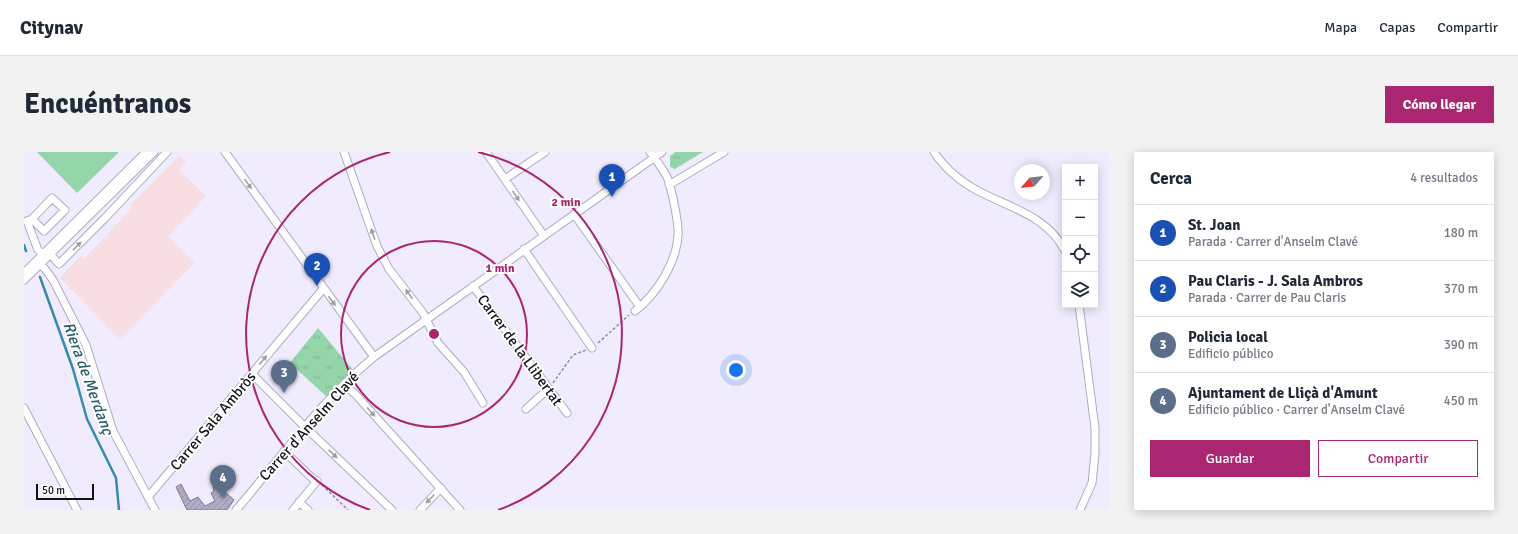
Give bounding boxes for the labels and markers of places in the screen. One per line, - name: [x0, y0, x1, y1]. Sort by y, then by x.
- pin: 1: [599, 164, 625, 197]
- pin: 2: [304, 253, 330, 286]
- centre of rings: [427, 327, 441, 341]
- pin: 3: [271, 360, 297, 393]
- pin: 4: [210, 465, 236, 498]

